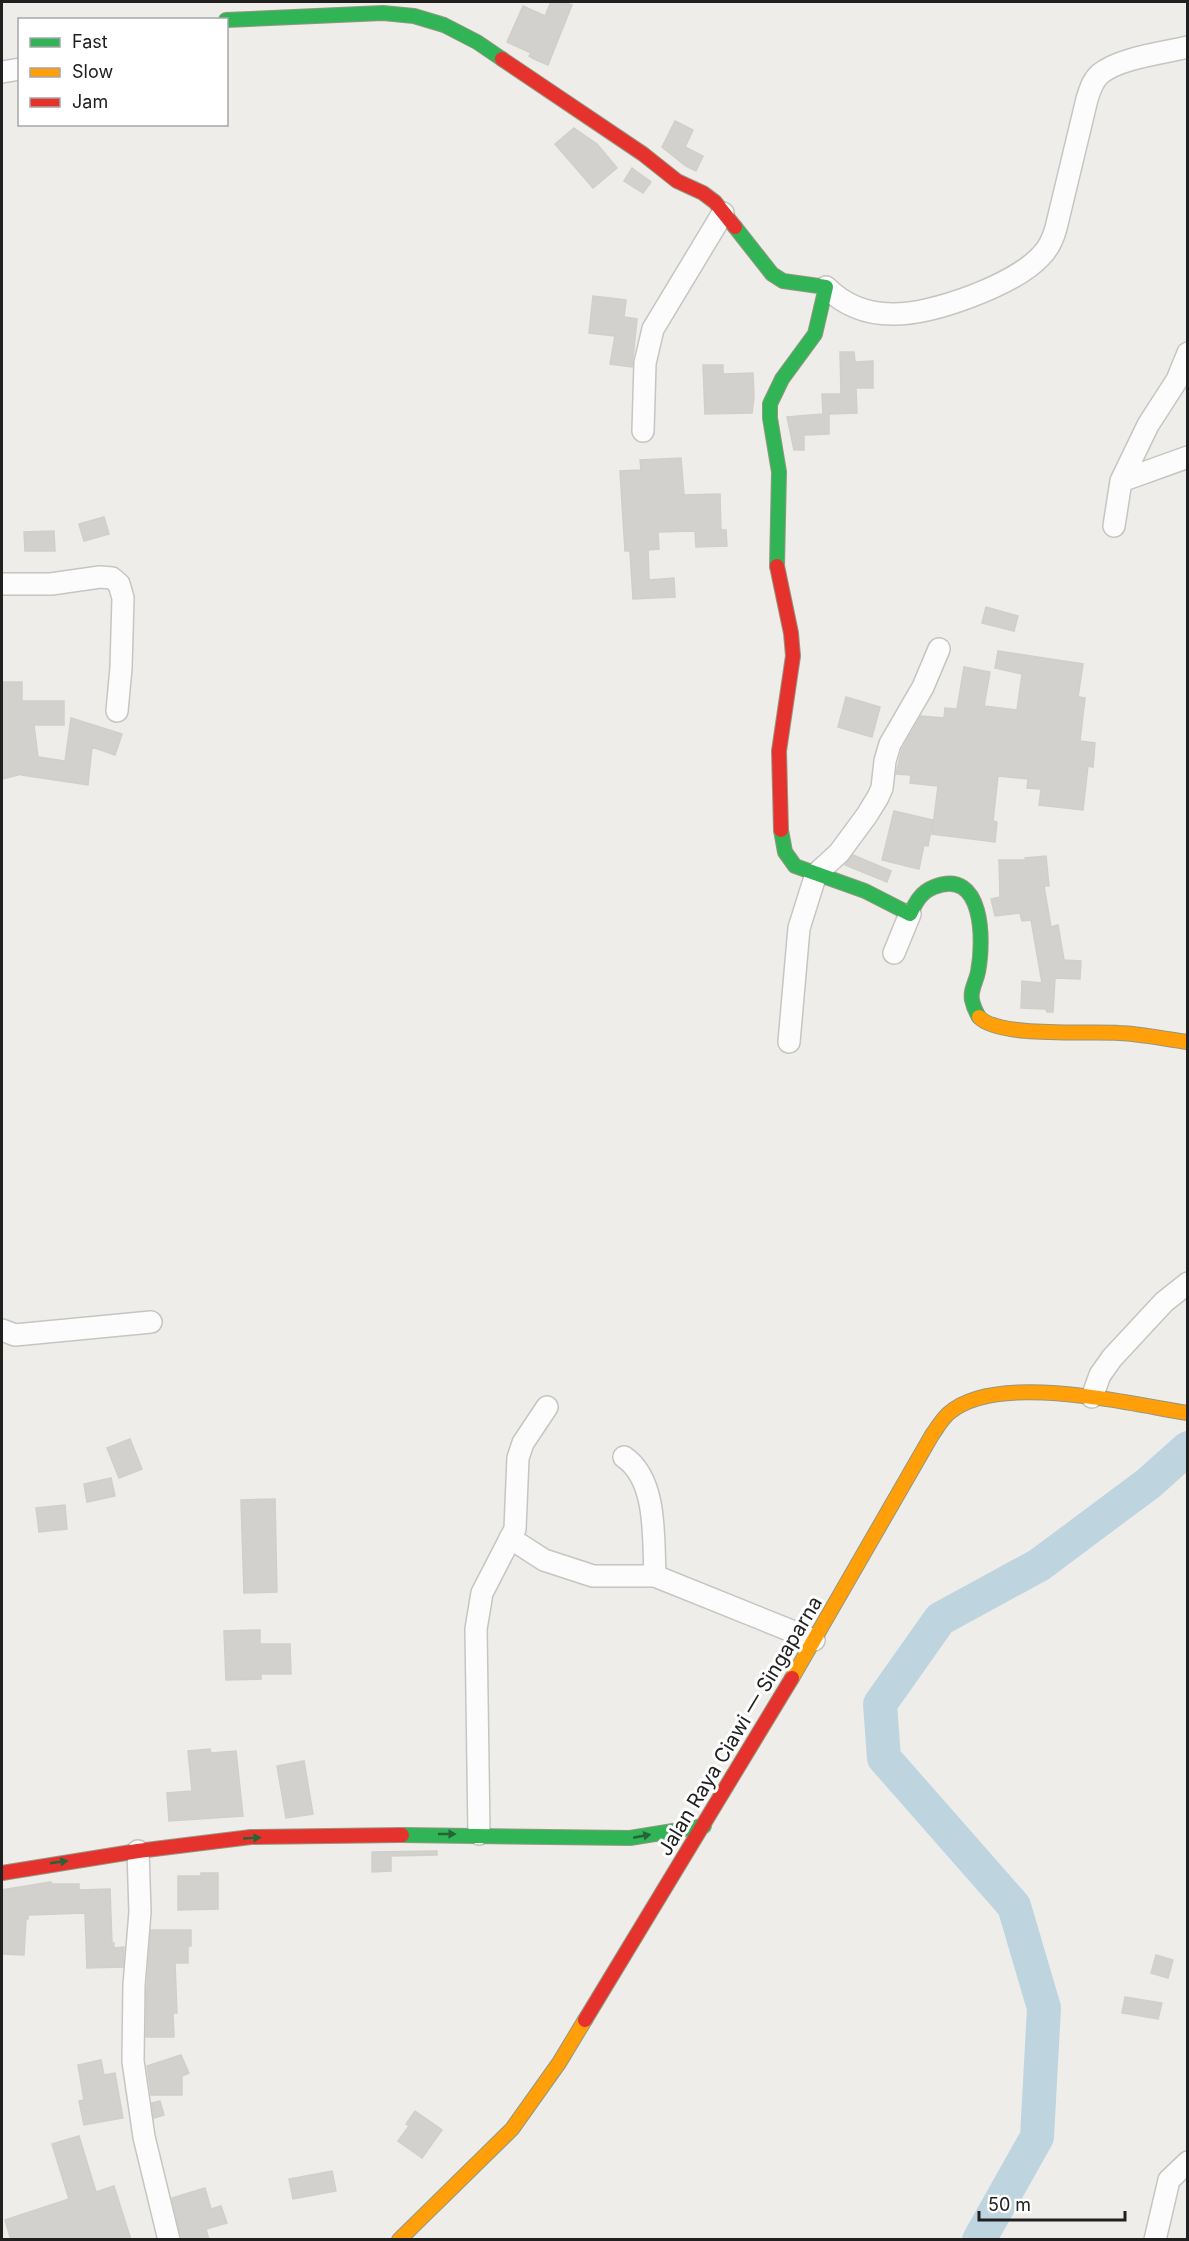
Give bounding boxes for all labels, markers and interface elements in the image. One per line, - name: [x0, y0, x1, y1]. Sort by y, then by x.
- legend: [18, 18, 228, 126]
- text: Fast: [72, 31, 108, 52]
- text: Slow: [72, 61, 113, 82]
- text: Jam: [72, 91, 108, 112]
- street label: Jalan Raya Ciawi — Singaparna: [653, 1592, 827, 1860]
- one-way arrow: [438, 1829, 457, 1839]
- one-way arrow: [633, 1831, 652, 1840]
- one-way arrow: [243, 1833, 262, 1842]
- one-way arrow: [50, 1858, 69, 1867]
- scale bar: [979, 2184, 1124, 2222]
- text: 50 m: [988, 2194, 1031, 2215]

